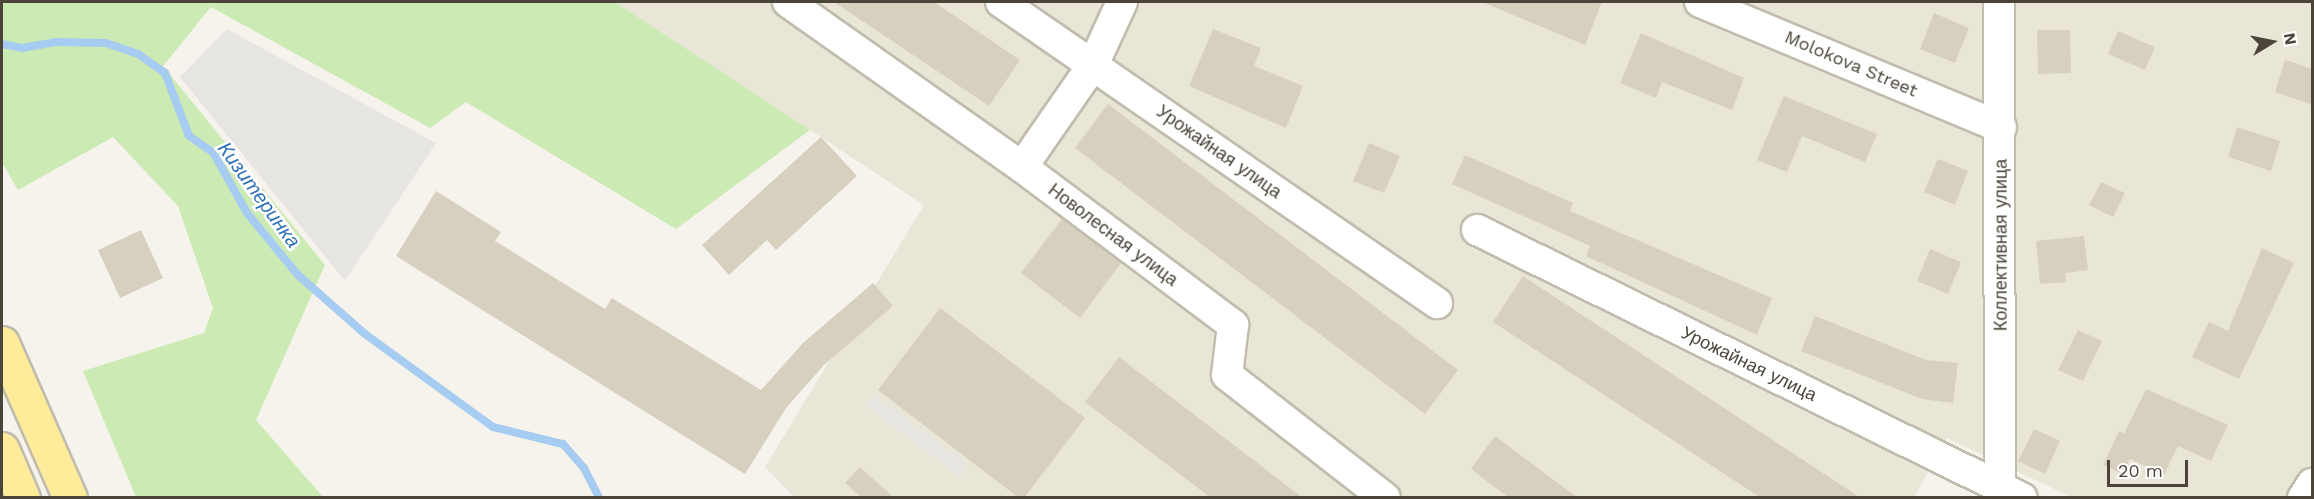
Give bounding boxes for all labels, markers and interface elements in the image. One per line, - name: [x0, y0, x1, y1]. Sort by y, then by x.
- north arrow: [2242, 12, 2302, 72]
- street label: Molokova Street: [1781, 26, 1921, 102]
- text: N: [2280, 31, 2301, 46]
- street label: Урожайная улица: [1152, 101, 1286, 203]
- water label: Кизитеринка: [213, 137, 305, 253]
- street label: Коллективная улица: [1990, 159, 2012, 331]
- street label: Новолесная улица: [1044, 179, 1182, 291]
- street label: Урожайная улица: [1678, 322, 1820, 406]
- scale bar: [2110, 448, 2191, 486]
- text: 20 m: [2118, 460, 2163, 481]

